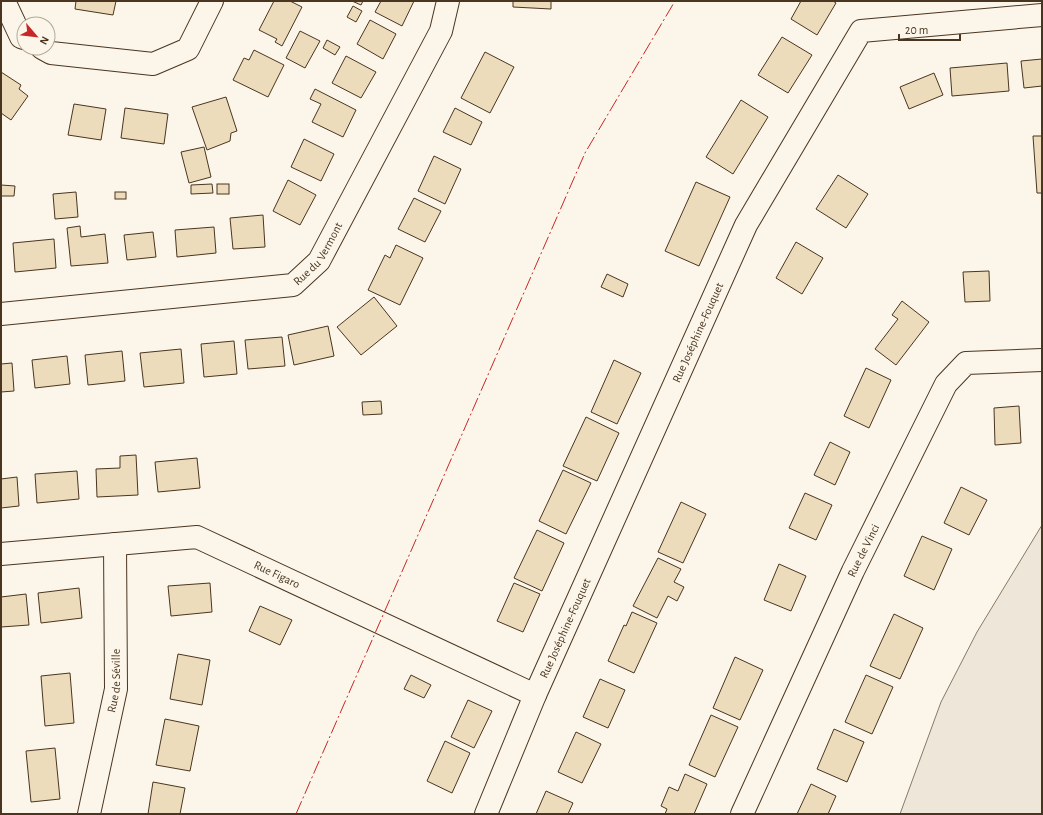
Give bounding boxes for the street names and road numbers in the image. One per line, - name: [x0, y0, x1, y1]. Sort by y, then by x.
- street label: Rue du Vermont: [291, 220, 344, 288]
- street label: Rue Joséphine-Fouquet: [670, 281, 725, 384]
- street label: Rue de Vinci: [845, 522, 881, 579]
- street label: Rue Figaro: [252, 559, 302, 590]
- street label: Rue Joséphine-Fouquet: [537, 576, 593, 680]
- street label: Rue de Séville: [105, 649, 122, 714]

